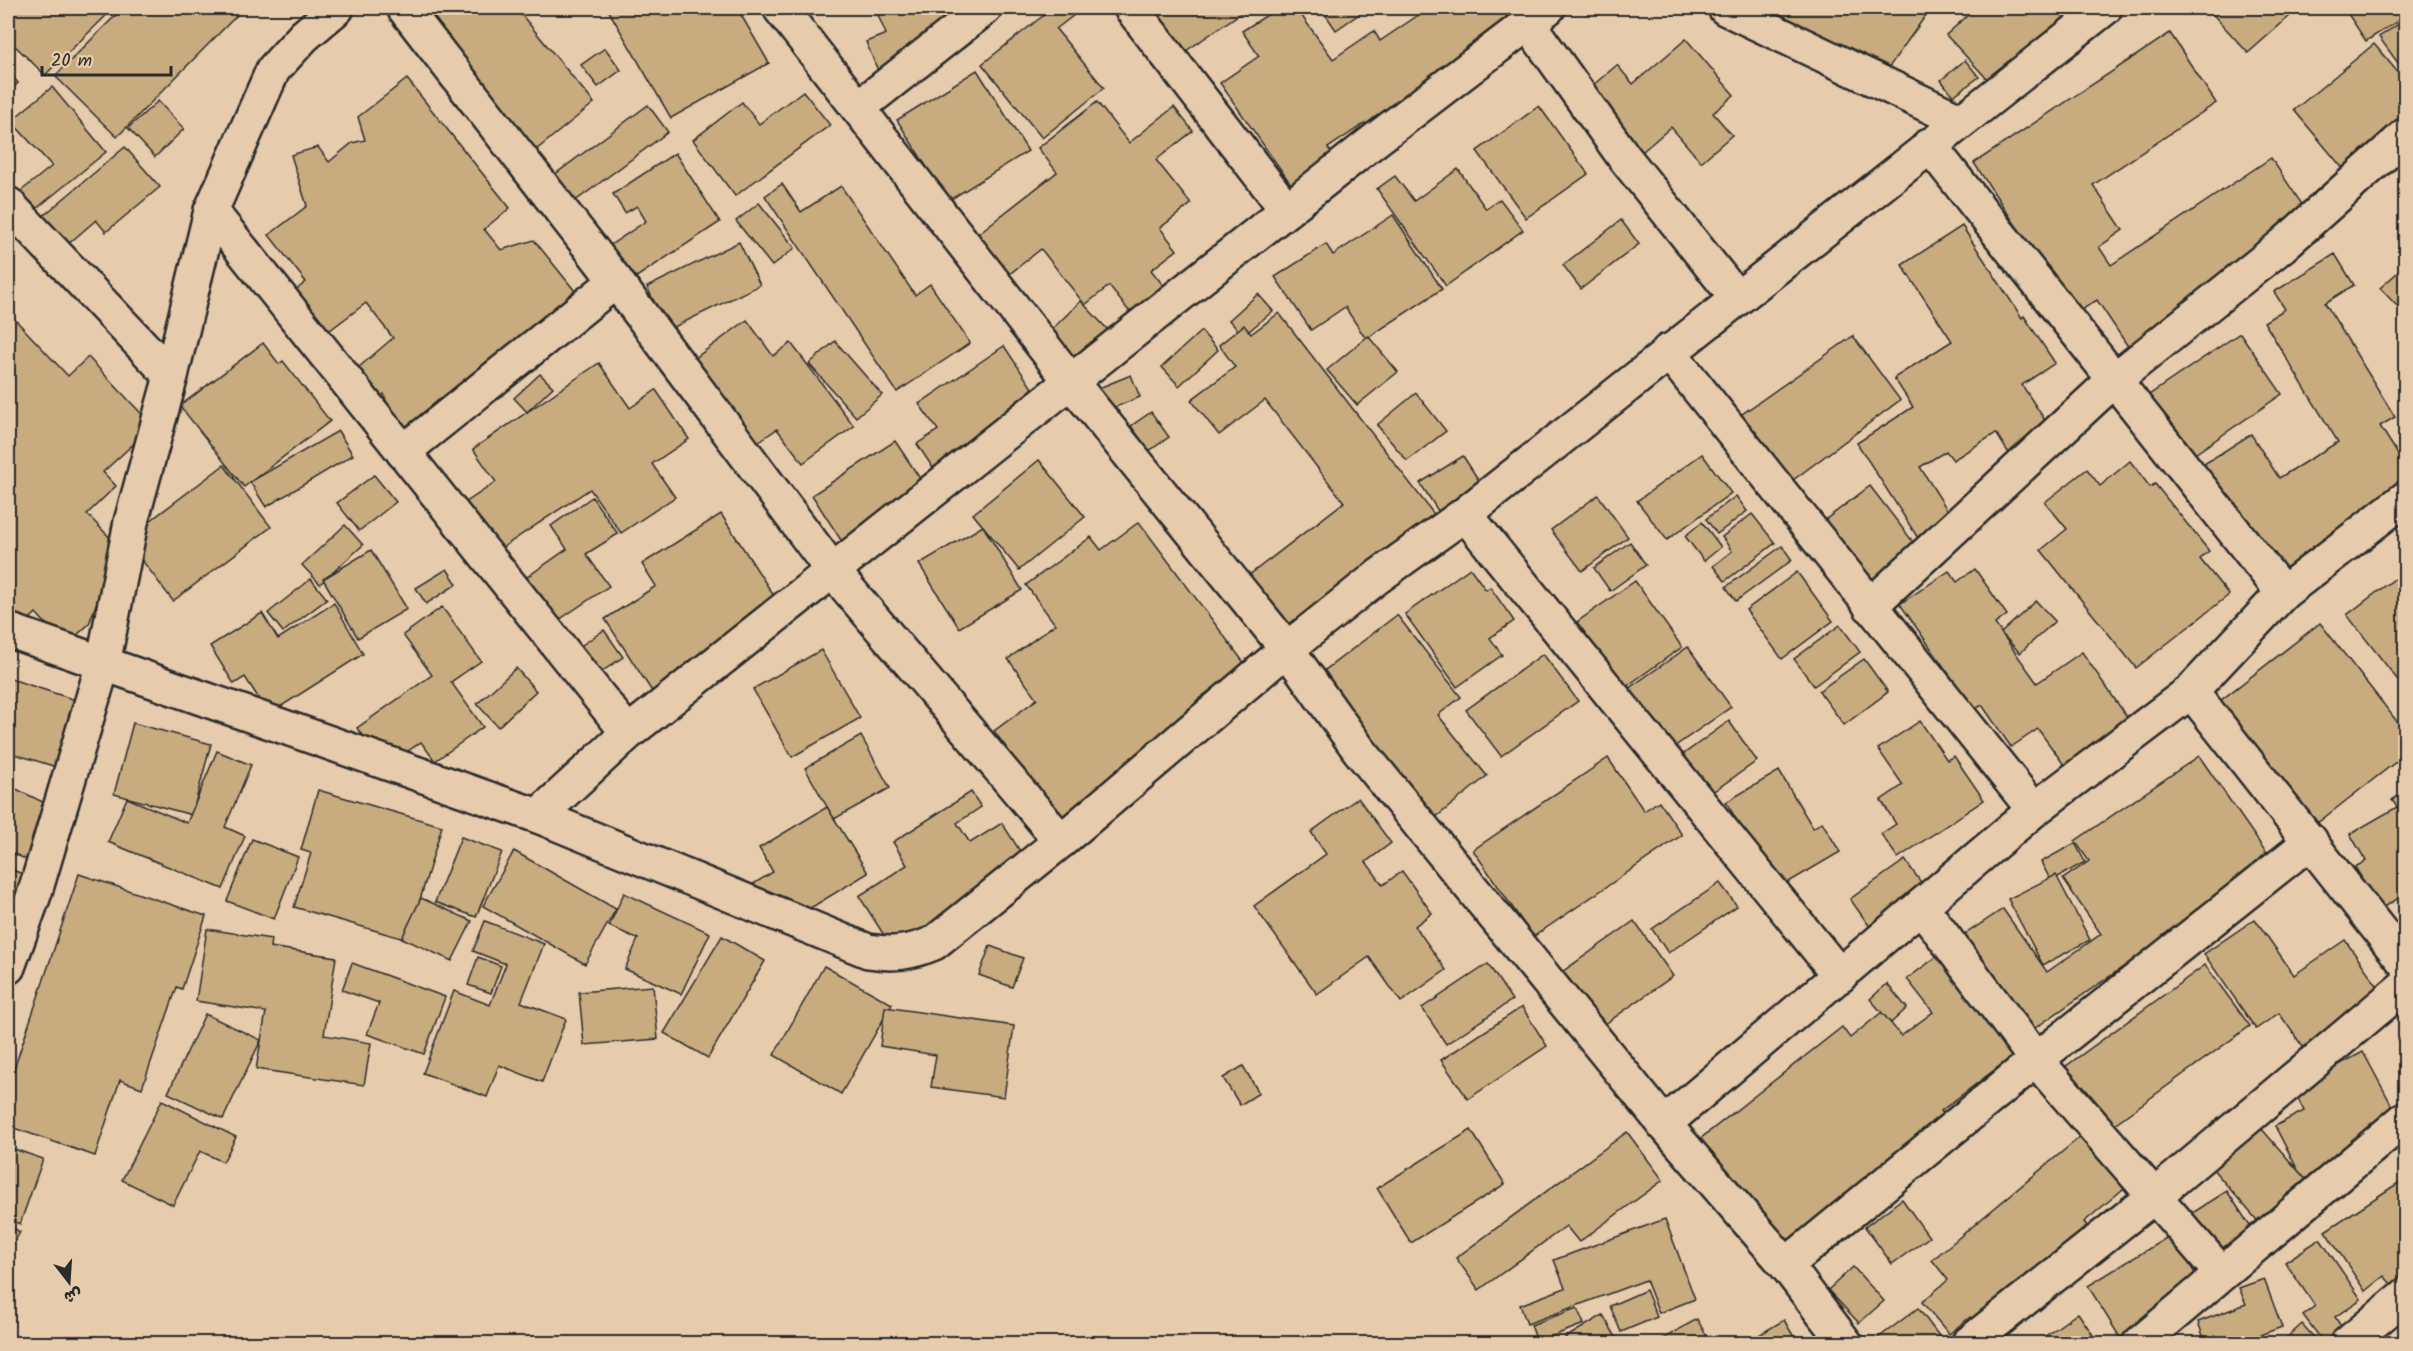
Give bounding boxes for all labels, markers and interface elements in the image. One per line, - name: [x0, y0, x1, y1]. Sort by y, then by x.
- scale bar: [42, 39, 171, 77]
- text: 20 m: [51, 47, 92, 76]
- north arrow: [39, 1252, 99, 1312]
- text: ش: [61, 1280, 85, 1309]

